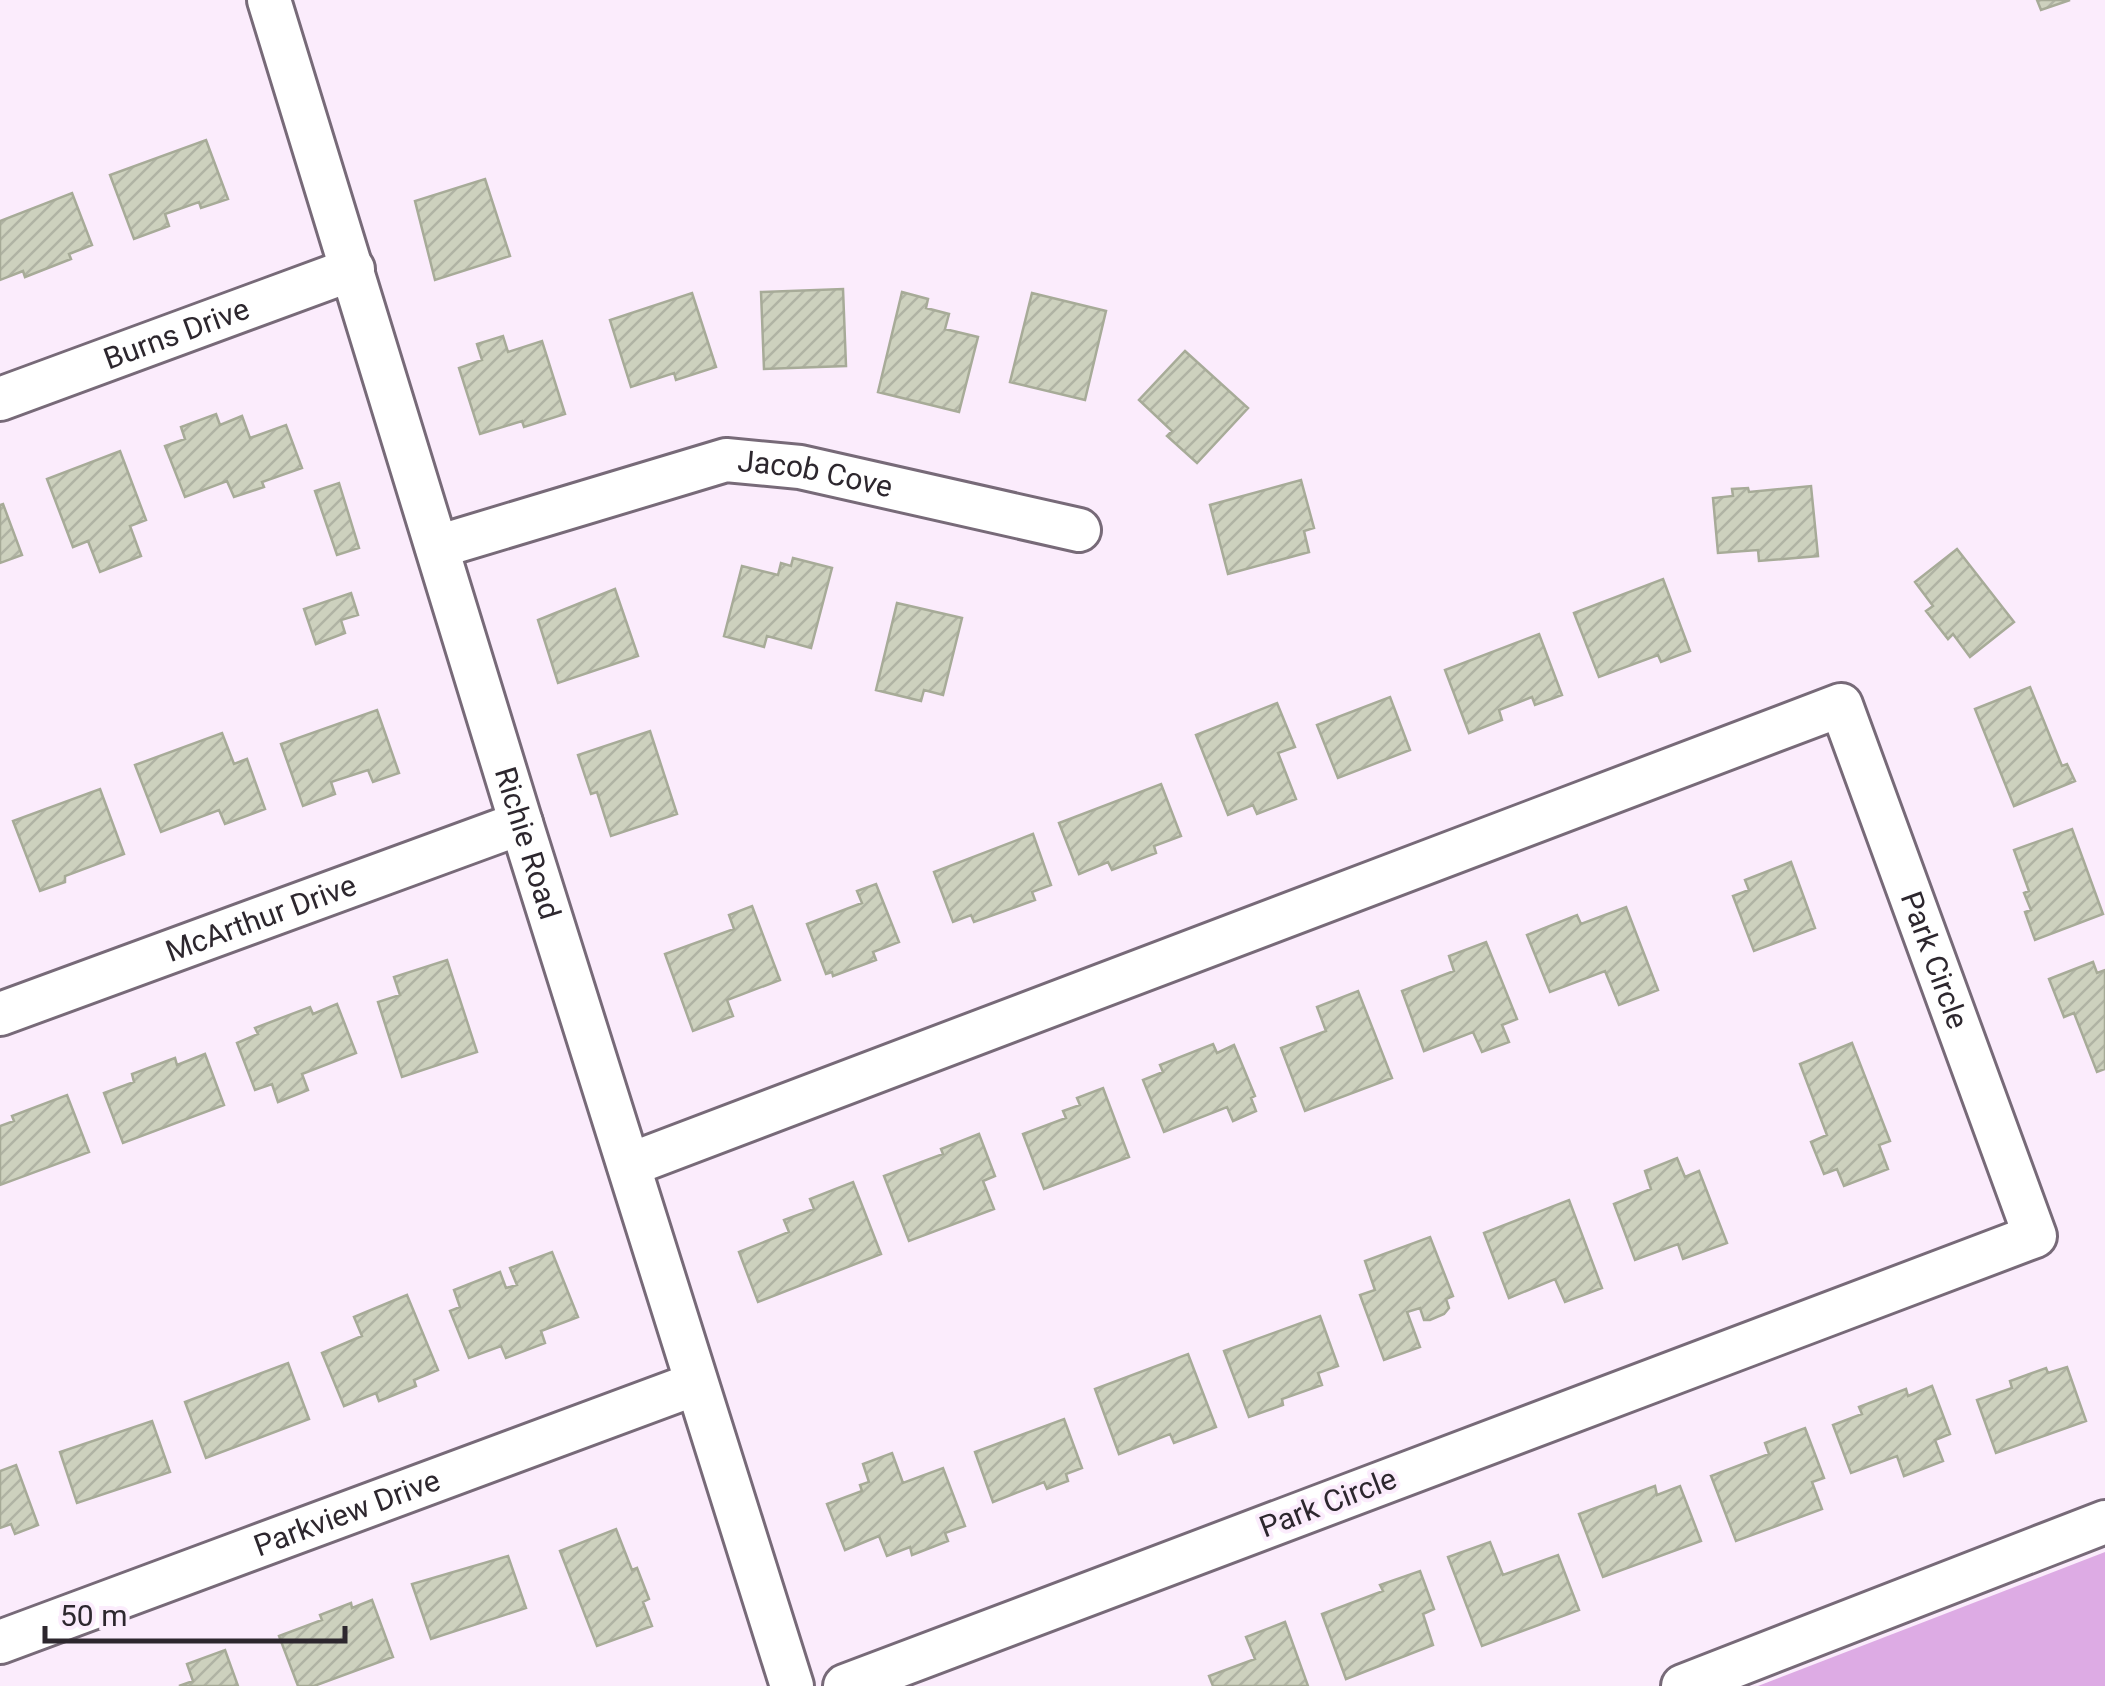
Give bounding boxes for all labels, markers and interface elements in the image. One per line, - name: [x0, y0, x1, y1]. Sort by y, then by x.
- street label: Burns Drive: [99, 291, 254, 376]
- street label: Jacob Cove: [736, 443, 896, 504]
- street label: Richie Road: [488, 763, 568, 924]
- street label: McArthur Drive: [161, 867, 361, 969]
- street label: Park Circle: [1894, 887, 1976, 1033]
- street label: Park Circle: [1255, 1460, 1401, 1545]
- street label: Parkview Drive: [249, 1462, 444, 1563]
- scale bar: [45, 1581, 345, 1643]
- text: 50 m: [60, 1598, 127, 1633]

